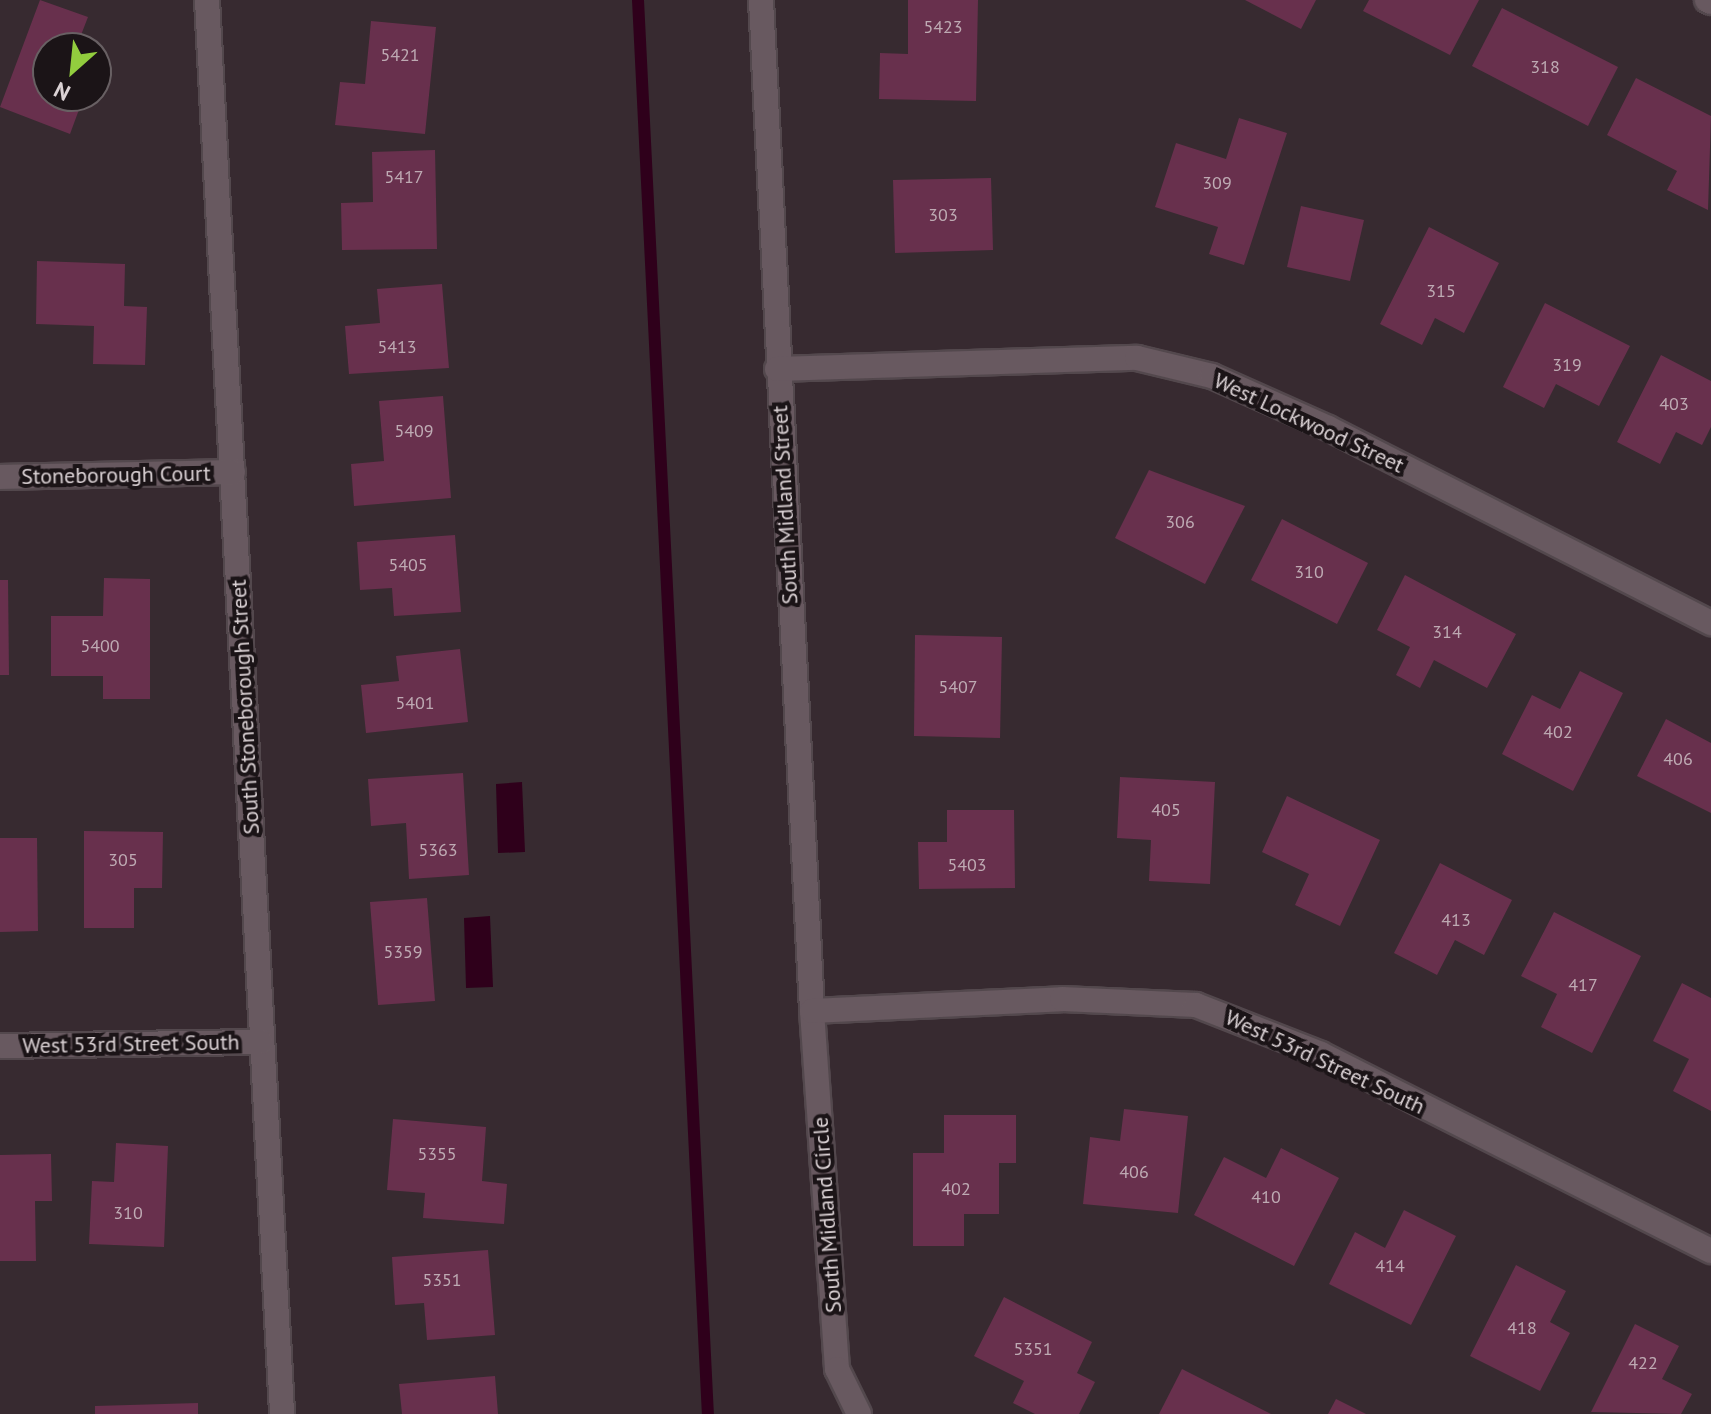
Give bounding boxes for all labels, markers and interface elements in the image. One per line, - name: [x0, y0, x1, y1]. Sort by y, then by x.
- house number: 5423: [923, 16, 963, 38]
- north arrow: [32, 32, 112, 112]
- house number: 5421: [380, 44, 420, 66]
- house number: 318: [1530, 56, 1560, 78]
- text: N: [49, 76, 75, 107]
- house number: 5417: [384, 166, 424, 188]
- house number: 309: [1202, 172, 1232, 194]
- house number: 303: [928, 204, 958, 226]
- house number: 315: [1426, 280, 1456, 302]
- house number: 5413: [377, 336, 417, 358]
- house number: 319: [1552, 354, 1582, 376]
- street label: West Lockwood Street: [1210, 367, 1408, 479]
- house number: 403: [1659, 393, 1689, 415]
- street label: South Midland Street: [767, 405, 803, 605]
- house number: 5409: [394, 420, 434, 442]
- street label: Stoneborough Court: [21, 460, 211, 490]
- house number: 306: [1165, 511, 1195, 533]
- house number: 5405: [388, 554, 428, 576]
- house number: 310: [1294, 561, 1324, 583]
- street label: South Stoneborough Street: [225, 579, 265, 835]
- house number: 314: [1432, 621, 1462, 643]
- house number: 5400: [80, 635, 120, 657]
- house number: 5407: [938, 676, 978, 698]
- house number: 5401: [395, 692, 435, 714]
- house number: 402: [1543, 721, 1573, 743]
- house number: 406: [1663, 748, 1693, 770]
- house number: 405: [1151, 799, 1181, 821]
- house number: 5363: [418, 839, 458, 861]
- house number: 305: [108, 849, 138, 871]
- house number: 5403: [947, 854, 987, 876]
- house number: 413: [1441, 909, 1471, 931]
- house number: 5359: [383, 941, 423, 963]
- house number: 417: [1568, 974, 1598, 996]
- street label: West 53rd Street South: [1221, 1004, 1429, 1120]
- street label: West 53rd Street South: [22, 1029, 240, 1059]
- street label: South Midland Circle: [807, 1116, 847, 1314]
- house number: 5355: [417, 1143, 457, 1165]
- house number: 406: [1119, 1161, 1149, 1183]
- house number: 402: [941, 1178, 971, 1200]
- house number: 410: [1251, 1186, 1281, 1208]
- house number: 310: [113, 1202, 143, 1224]
- house number: 414: [1375, 1255, 1405, 1277]
- house number: 5351: [422, 1269, 462, 1291]
- house number: 418: [1507, 1317, 1537, 1339]
- house number: 5351: [1013, 1338, 1053, 1360]
- house number: 422: [1628, 1352, 1658, 1374]

